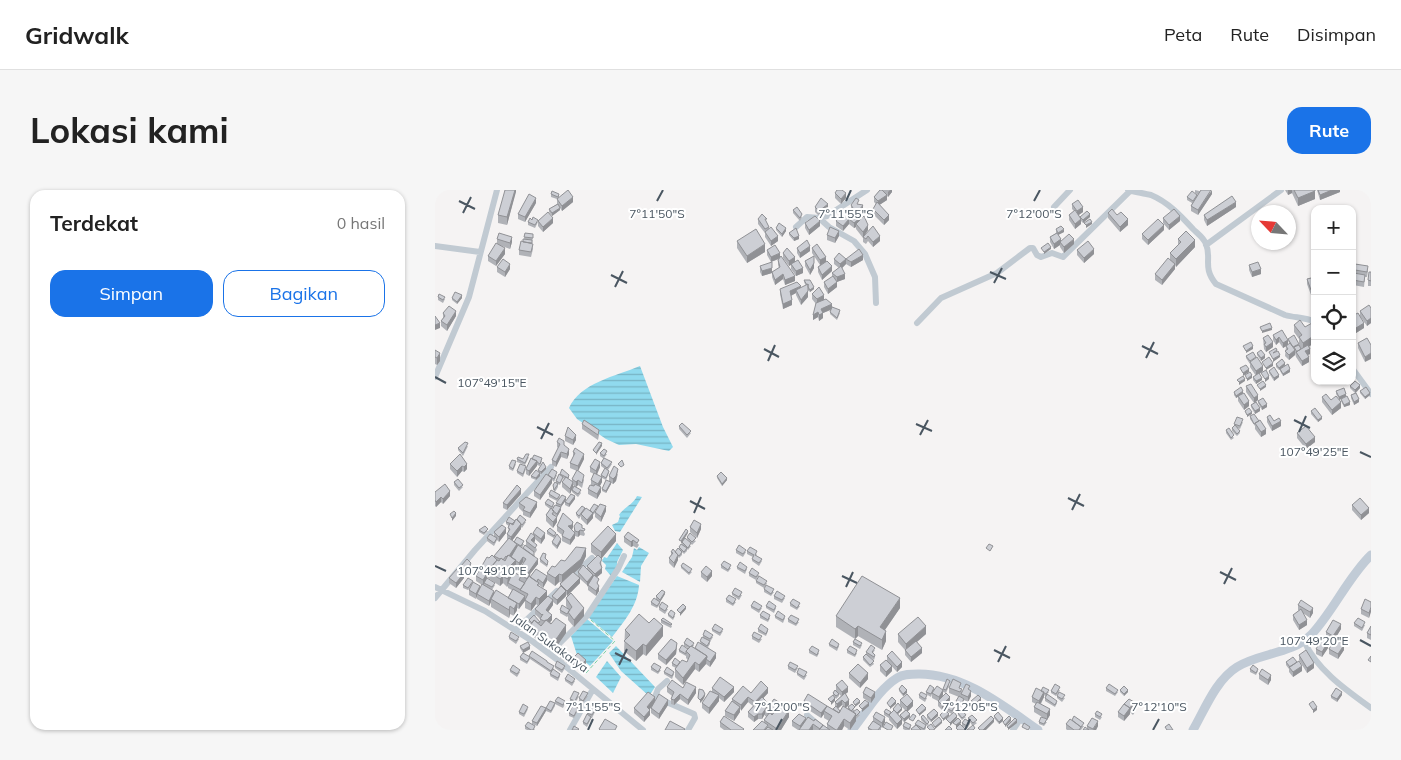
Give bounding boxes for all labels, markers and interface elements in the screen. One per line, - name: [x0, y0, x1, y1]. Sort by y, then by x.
- text: Gridwalk: [25, 20, 129, 50]
- text: Peta: [1164, 23, 1202, 46]
- text: Rute: [1230, 23, 1269, 46]
- text: Disimpan: [1297, 23, 1376, 46]
- button: Rute: [1287, 107, 1371, 154]
- text: Lokasi kami: [30, 108, 229, 152]
- north arrow: [1251, 205, 1296, 250]
- map controls: [1311, 205, 1356, 385]
- button: +: [1311, 205, 1356, 250]
- text: 7°11'50"S: [629, 206, 685, 221]
- text: 7°11'55"S: [818, 206, 874, 221]
- text: 7°12'00"S: [1006, 206, 1062, 221]
- text: Terdekat: [50, 210, 138, 236]
- text: 0 hasil: [337, 213, 385, 233]
- button: −: [1311, 250, 1356, 295]
- button: Simpan: [50, 270, 213, 317]
- button: Bagikan: [223, 270, 385, 317]
- button: locate: [1311, 295, 1356, 340]
- button: layers: [1311, 340, 1356, 385]
- text: 107°49'15"E: [457, 375, 527, 390]
- text: 107°49'25"E: [1279, 444, 1349, 459]
- text: 107°49'10"E: [457, 563, 527, 578]
- street label: Jalan Sukakarya: [509, 610, 591, 675]
- text: 107°49'20"E: [1279, 633, 1349, 648]
- text: 7°11'55"S: [565, 699, 621, 714]
- text: 7°12'00"S: [754, 699, 810, 714]
- text: 7°12'05"S: [942, 699, 998, 714]
- text: 7°12'10"S: [1131, 699, 1187, 714]

